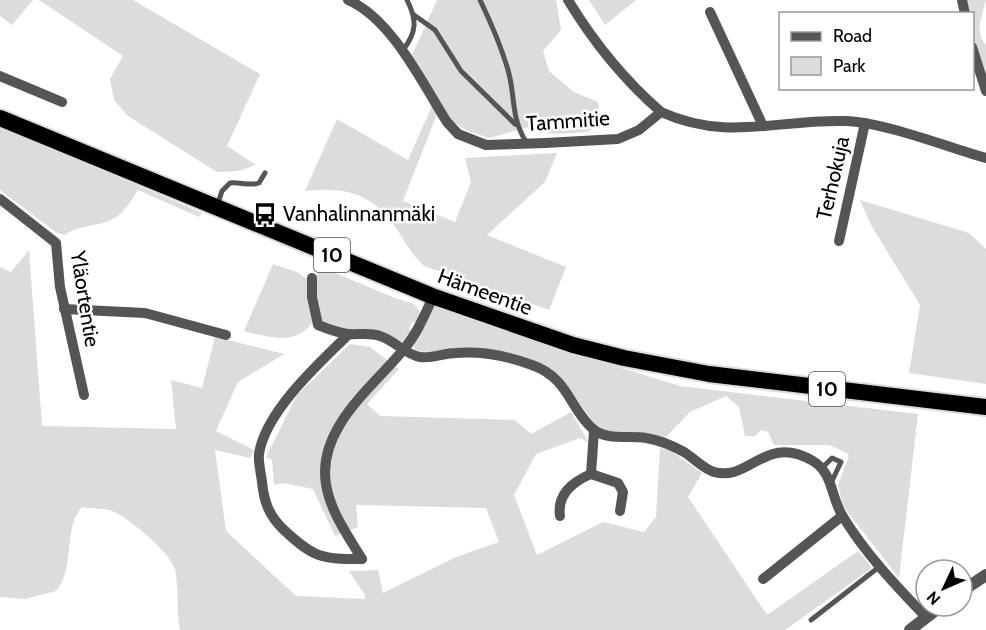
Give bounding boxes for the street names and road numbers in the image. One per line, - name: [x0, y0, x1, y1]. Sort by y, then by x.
- street label: Tammitie: [525, 105, 611, 136]
- street label: Terhokuja: [811, 134, 855, 222]
- road number: 10: [314, 238, 350, 272]
- street label: Yläortentie: [65, 248, 105, 349]
- street label: Hämeentie: [435, 263, 536, 320]
- road number: 10: [809, 372, 845, 406]

